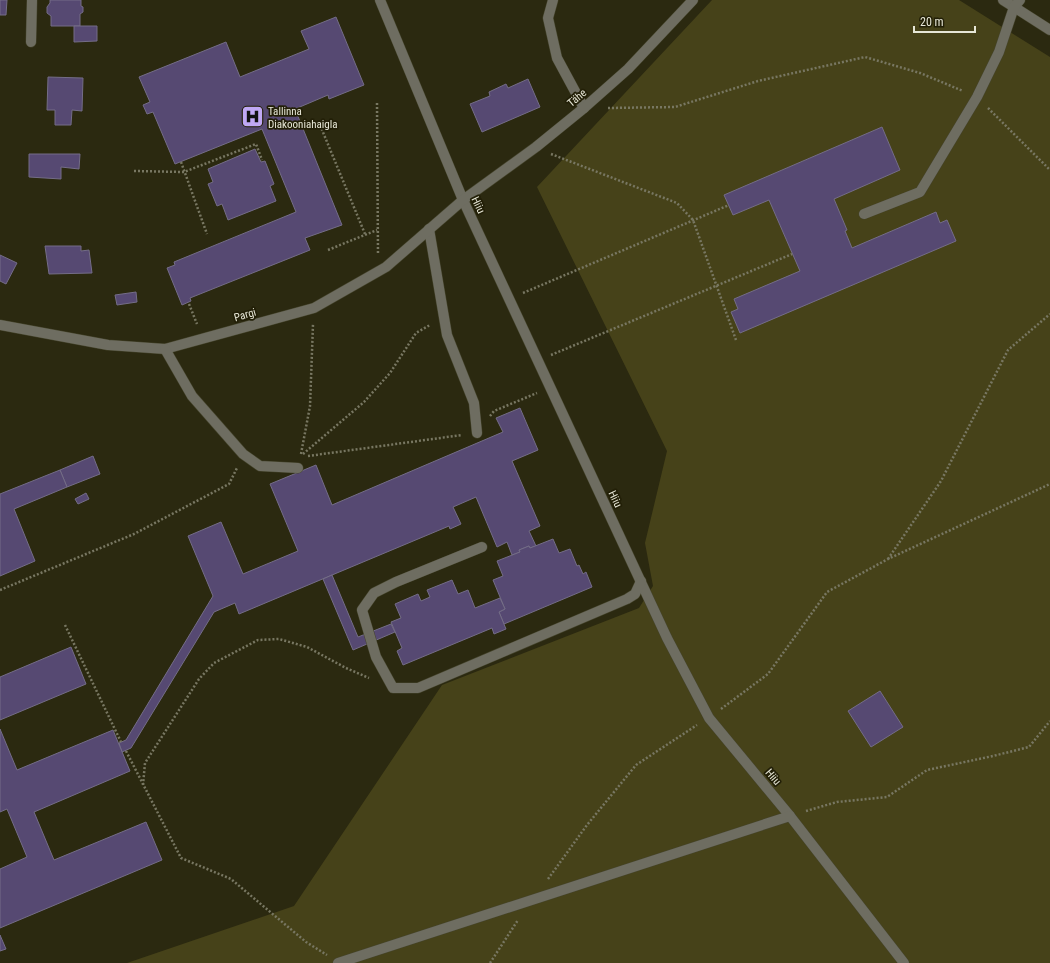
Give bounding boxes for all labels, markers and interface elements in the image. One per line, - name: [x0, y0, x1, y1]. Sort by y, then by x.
- scale bar: [914, 8, 975, 34]
- text: 20 m: [920, 15, 944, 29]
- street label: Tähe: [565, 86, 589, 110]
- hospital icon: Tallinna Diakooniahaigla: [240, 104, 266, 130]
- place label: Tallinna Diakooniahaigla: [268, 105, 338, 131]
- street label: Hiiu: [468, 194, 488, 216]
- street label: Pargi: [232, 306, 258, 324]
- street label: Hiiu: [605, 488, 625, 510]
- street label: Hiiu: [762, 766, 784, 788]

